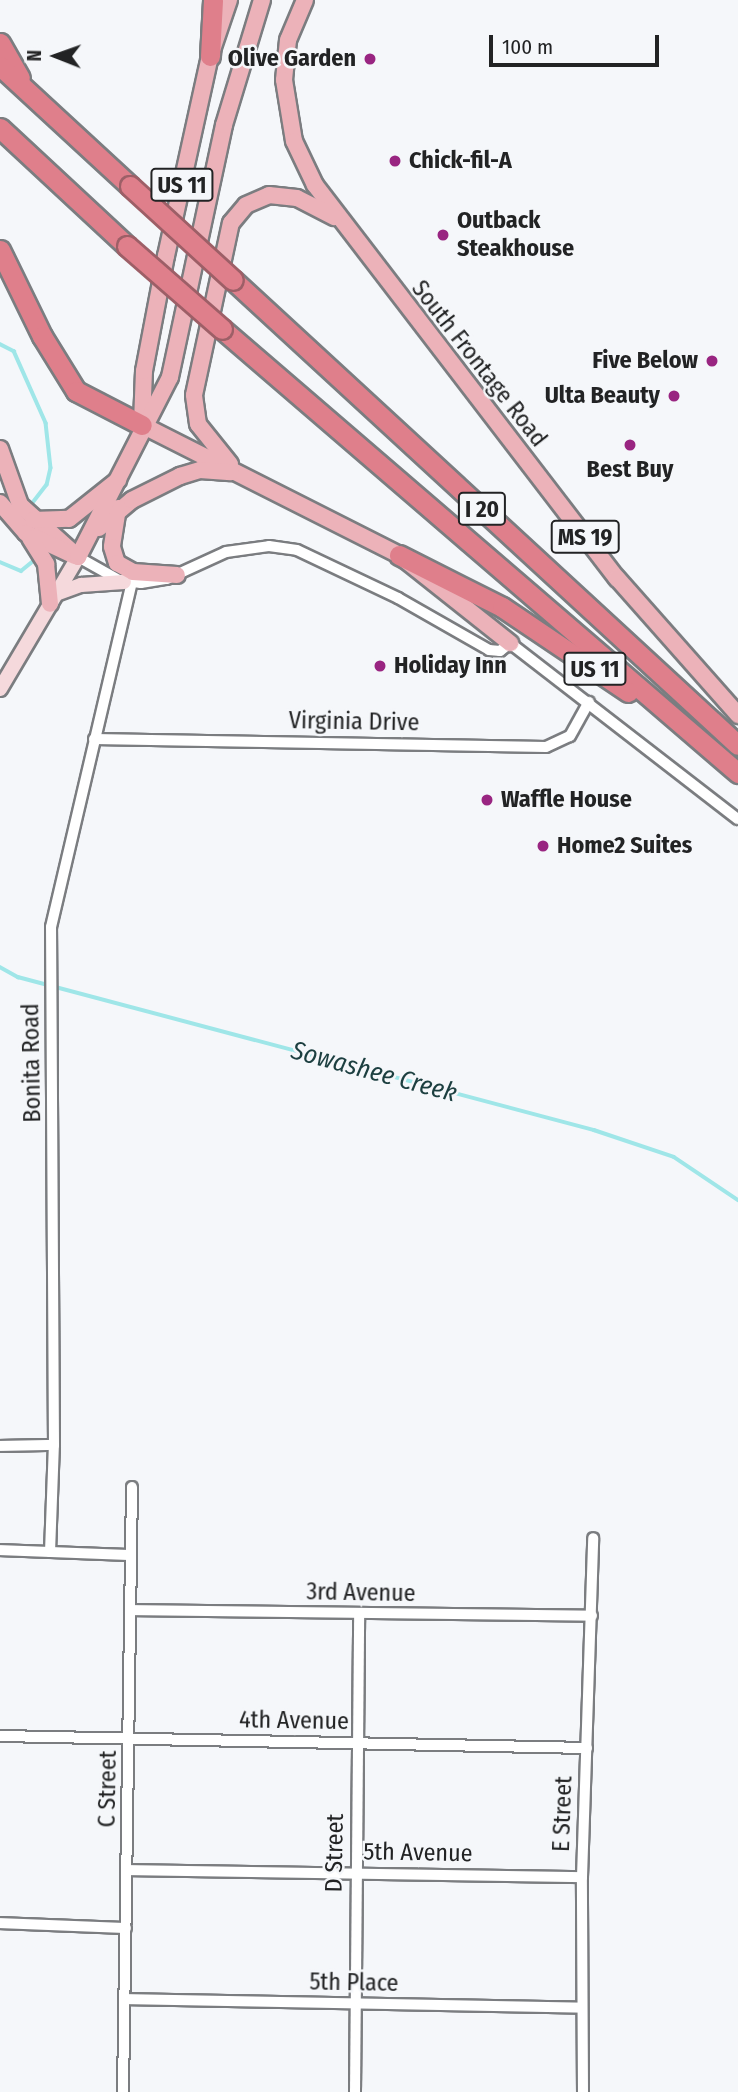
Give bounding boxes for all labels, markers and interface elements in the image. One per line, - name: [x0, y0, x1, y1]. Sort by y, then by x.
- north arrow: [21, 21, 91, 91]
- scale bar: [493, 21, 663, 65]
- text: 100 m: [502, 34, 553, 60]
- place label: Olive Garden: [228, 45, 356, 73]
- text: N: [23, 50, 46, 62]
- marker: Olive Garden: [362, 51, 378, 67]
- place label: Chick-fil-A: [409, 147, 512, 175]
- marker: Chick-fil-A: [387, 153, 403, 169]
- road number: US 11: [149, 166, 215, 204]
- place label: Outback Steakhouse: [457, 207, 574, 263]
- marker: Outback Steakhouse: [435, 227, 451, 243]
- street label: South Frontage Road: [405, 275, 553, 453]
- place label: Five Below: [592, 347, 698, 375]
- marker: Five Below: [704, 353, 720, 369]
- place label: Ulta Beauty: [545, 382, 660, 410]
- marker: Ulta Beauty: [666, 388, 682, 404]
- marker: Best Buy: [622, 437, 638, 453]
- place label: Best Buy: [587, 456, 673, 484]
- road number: I 20: [458, 489, 506, 528]
- road number: MS 19: [550, 517, 620, 556]
- road number: US 11: [562, 650, 628, 688]
- place label: Holiday Inn: [394, 652, 507, 680]
- marker: Holiday Inn: [372, 658, 388, 674]
- street label: Virginia Drive: [288, 706, 420, 738]
- place label: Waffle House: [501, 786, 632, 814]
- marker: Waffle House: [479, 792, 495, 808]
- place label: Home2 Suites: [557, 832, 692, 860]
- marker: Home2 Suites: [535, 838, 551, 854]
- street label: Bonita Road: [17, 1003, 47, 1123]
- water label: Sowashee Creek: [288, 1035, 460, 1109]
- street label: 3rd Avenue: [306, 1578, 416, 1608]
- street label: 4th Avenue: [239, 1706, 349, 1736]
- street label: C Street: [93, 1750, 123, 1828]
- street label: E Street: [547, 1776, 579, 1852]
- street label: D Street: [320, 1813, 350, 1893]
- street label: 5th Avenue: [363, 1838, 473, 1868]
- street label: 5th Place: [309, 1968, 399, 1998]

